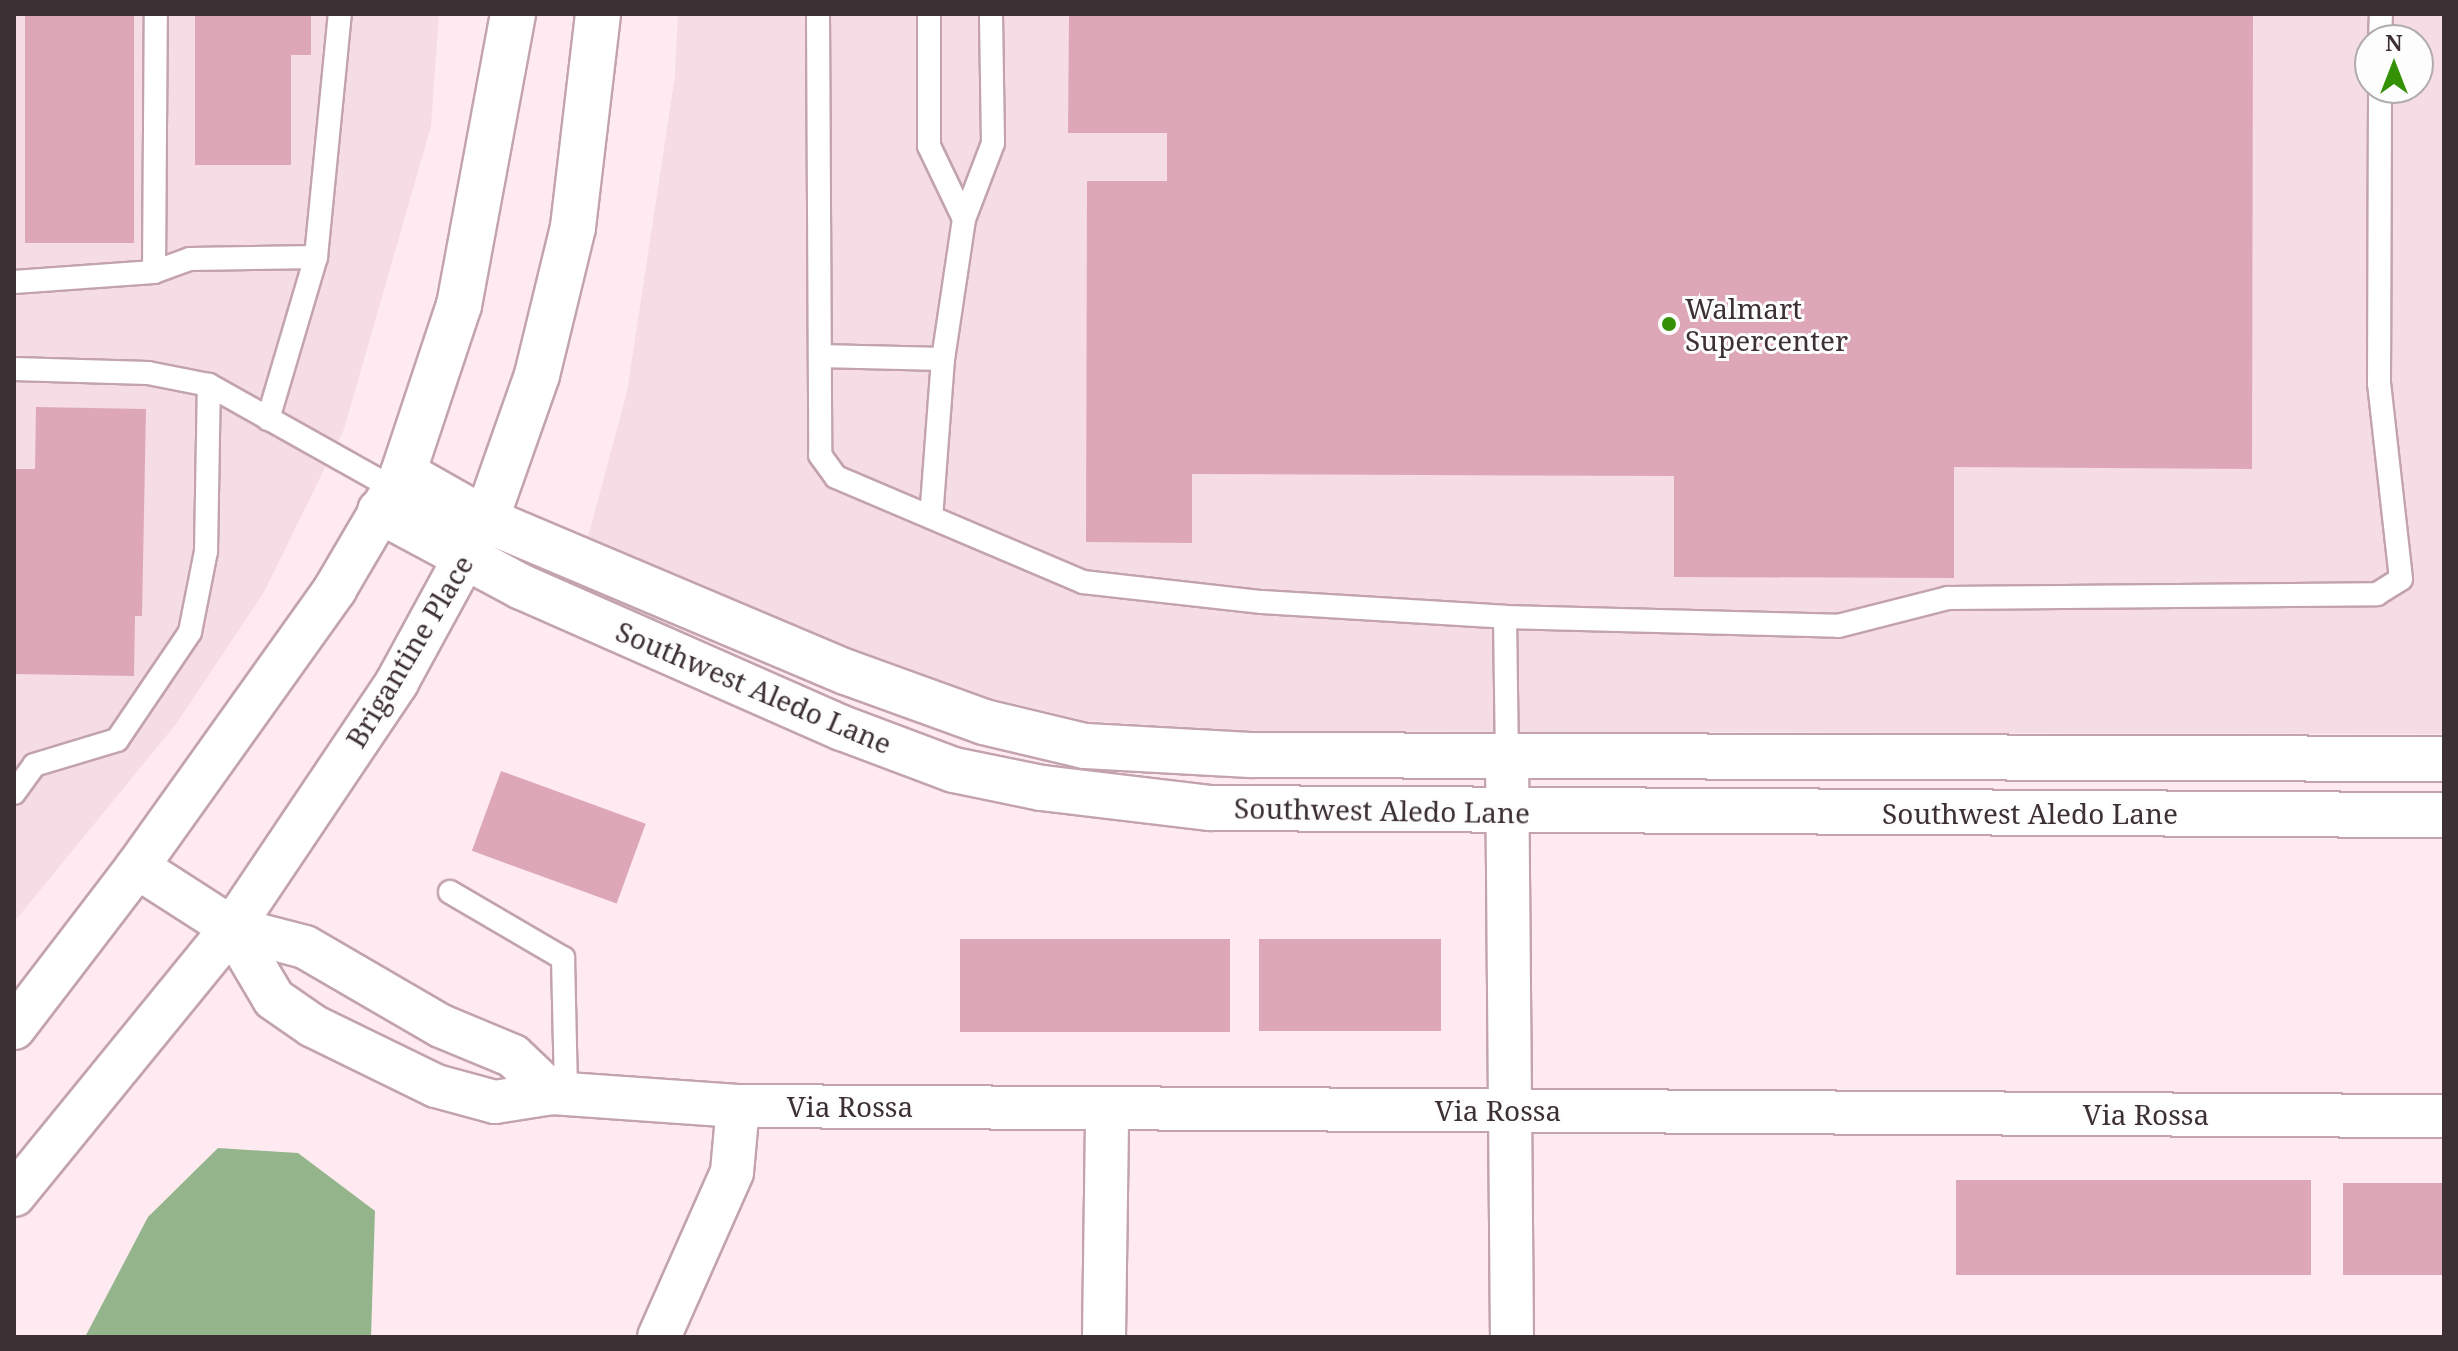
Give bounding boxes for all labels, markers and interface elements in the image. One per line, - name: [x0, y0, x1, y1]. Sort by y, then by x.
- north arrow: [2354, 24, 2434, 104]
- text: N: [2385, 27, 2403, 57]
- place label: Walmart Supercenter: [1685, 291, 1848, 357]
- marker: Walmart Supercenter: [1660, 315, 1678, 333]
- street label: Brigantine Place: [338, 549, 480, 753]
- street label: Southwest Aledo Lane: [611, 614, 897, 760]
- street label: Southwest Aledo Lane: [1234, 791, 1530, 829]
- street label: Southwest Aledo Lane: [1882, 796, 2178, 830]
- street label: Via Rossa: [787, 1089, 913, 1123]
- street label: Via Rossa: [1435, 1093, 1561, 1127]
- street label: Via Rossa: [2083, 1097, 2209, 1131]

